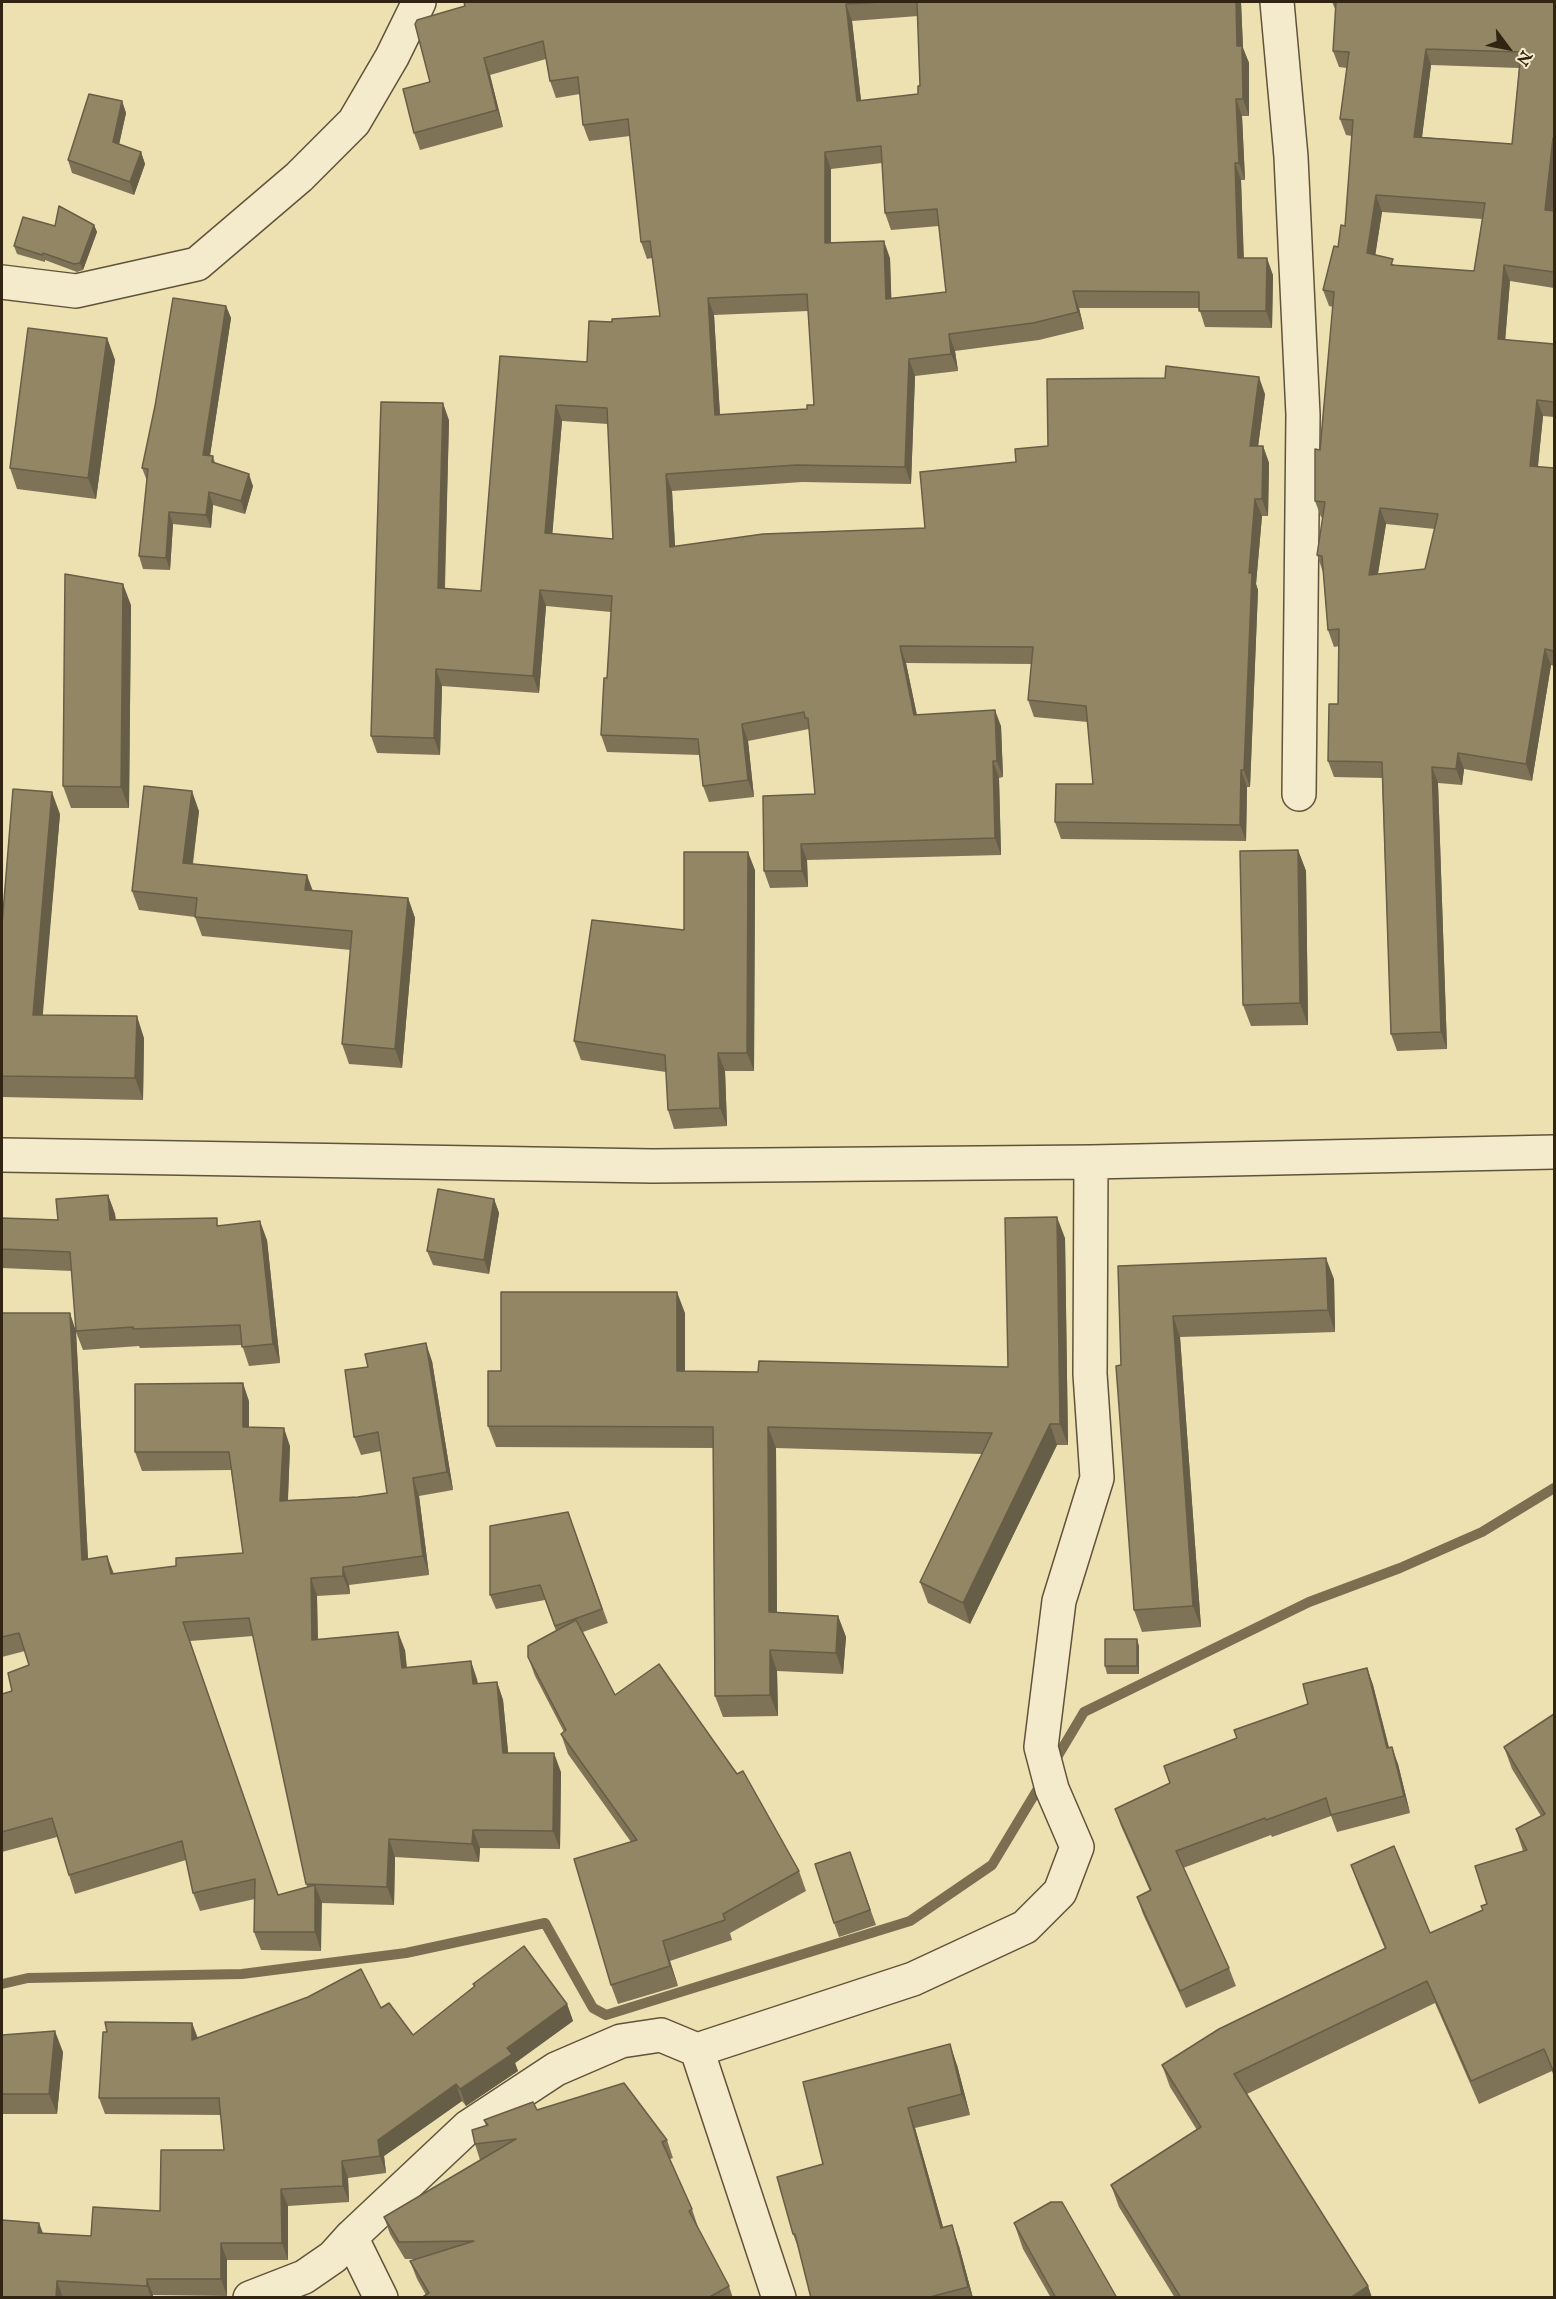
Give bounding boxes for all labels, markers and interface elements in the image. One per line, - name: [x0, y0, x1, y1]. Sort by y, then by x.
- north arrow: [1478, 18, 1538, 78]
- text: N: [1511, 46, 1535, 69]

